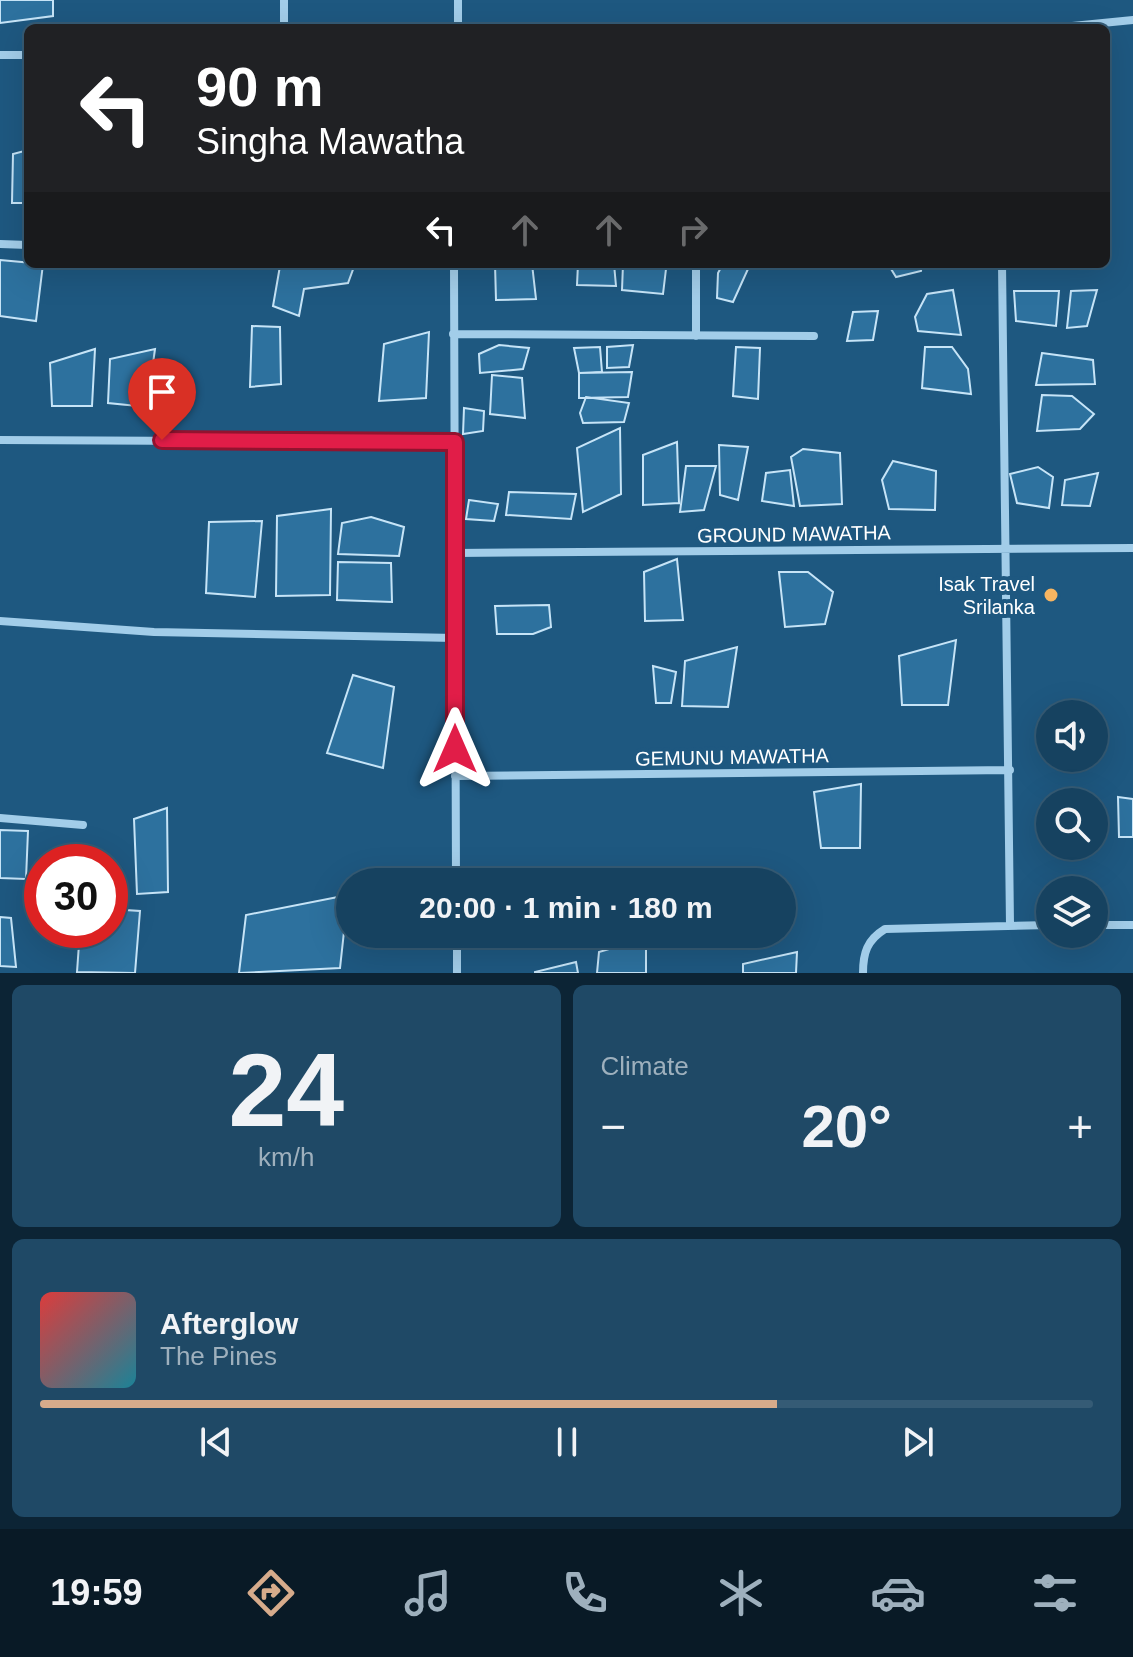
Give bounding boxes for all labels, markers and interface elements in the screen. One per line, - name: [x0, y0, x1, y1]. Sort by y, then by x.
- text: 90 m: [196, 55, 324, 118]
- icon: left: [64, 56, 168, 160]
- text: Singha Mawatha: [196, 121, 464, 162]
- icon: left: [419, 208, 463, 252]
- icon: ahead: [503, 208, 547, 252]
- icon: ahead: [587, 208, 631, 252]
- icon: right: [671, 208, 715, 252]
- pin: [128, 358, 196, 440]
- icon: arrive: [140, 370, 184, 414]
- street label: GROUND MAWATHA: [697, 521, 892, 547]
- place label: Isak Travel Srilanka: [938, 573, 1036, 618]
- marker: Isak Travel Srilanka: [1042, 586, 1060, 604]
- map controls: [1036, 700, 1108, 948]
- button: sound: [1036, 700, 1108, 772]
- position arrow: [413, 707, 497, 791]
- street label: GEMUNU MAWATHA: [635, 744, 830, 770]
- button: search: [1036, 788, 1108, 860]
- speed limit sign: 30: [24, 844, 128, 948]
- button: layers: [1036, 876, 1108, 948]
- text: 20:00 · 1 min · 180 m: [419, 891, 713, 924]
- text: 24: [228, 1032, 344, 1148]
- text: Climate: [601, 1051, 689, 1081]
- text: 20°: [801, 1093, 892, 1160]
- text: −: [601, 1102, 626, 1151]
- text: +: [1067, 1102, 1093, 1151]
- text: km/h: [258, 1142, 314, 1172]
- text: Afterglow: [160, 1307, 298, 1340]
- text: The Pines: [160, 1341, 277, 1371]
- icon: previous: [194, 1420, 238, 1464]
- icon: pause: [545, 1420, 589, 1464]
- icon: next: [896, 1420, 940, 1464]
- icon: directions: [243, 1565, 299, 1621]
- icon: music: [400, 1565, 456, 1621]
- icon: phone: [557, 1565, 613, 1621]
- icon: climate: [713, 1565, 769, 1621]
- icon: car: [870, 1565, 926, 1621]
- icon: filters: [1027, 1565, 1083, 1621]
- text: 19:59: [50, 1572, 142, 1613]

